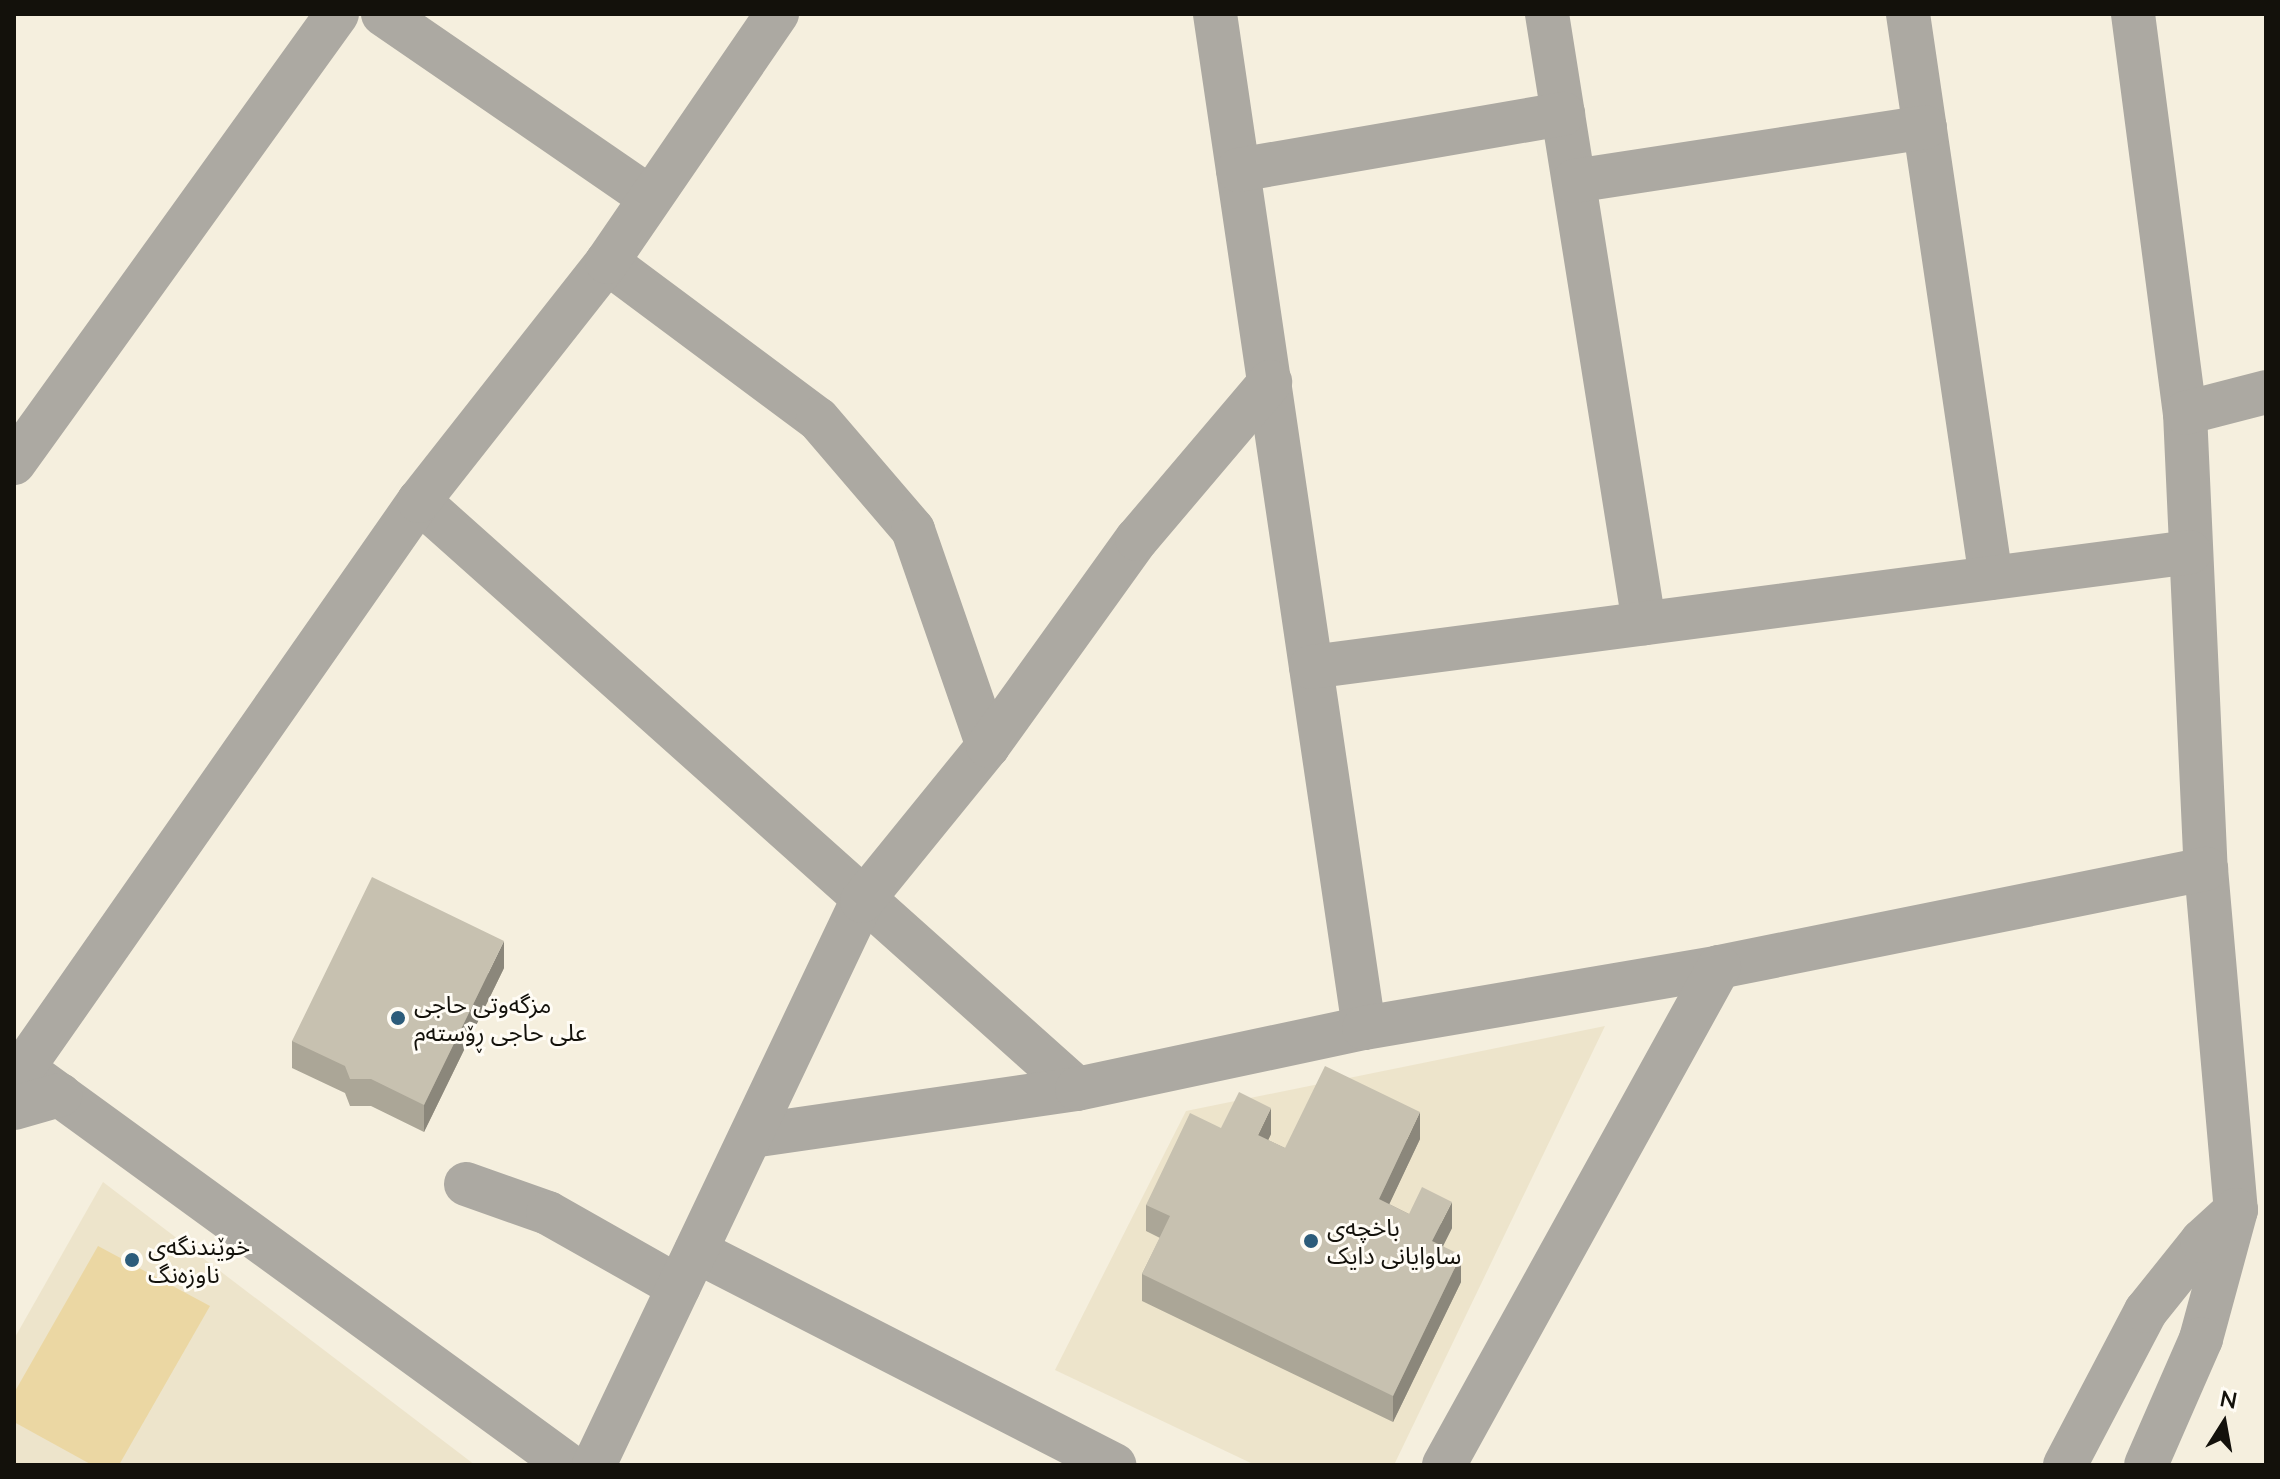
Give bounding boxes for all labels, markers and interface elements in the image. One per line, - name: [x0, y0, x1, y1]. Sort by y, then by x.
- place label: مزگەوتی حاجی علی حاجی ڕۆستەم: [414, 990, 587, 1046]
- marker: مزگەوتی حاجی علی حاجی ڕۆستەم: [389, 1009, 407, 1027]
- place label: باخچەی ساوایانی دایک: [1327, 1213, 1461, 1269]
- place label: خوێندنگەی ناوزەنگ: [148, 1232, 250, 1288]
- marker: باخچەی ساوایانی دایک: [1302, 1232, 1320, 1250]
- marker: خوێندنگەی ناوزەنگ: [123, 1251, 141, 1269]
- north arrow: [2184, 1383, 2264, 1463]
- text: N: [2218, 1384, 2240, 1414]

